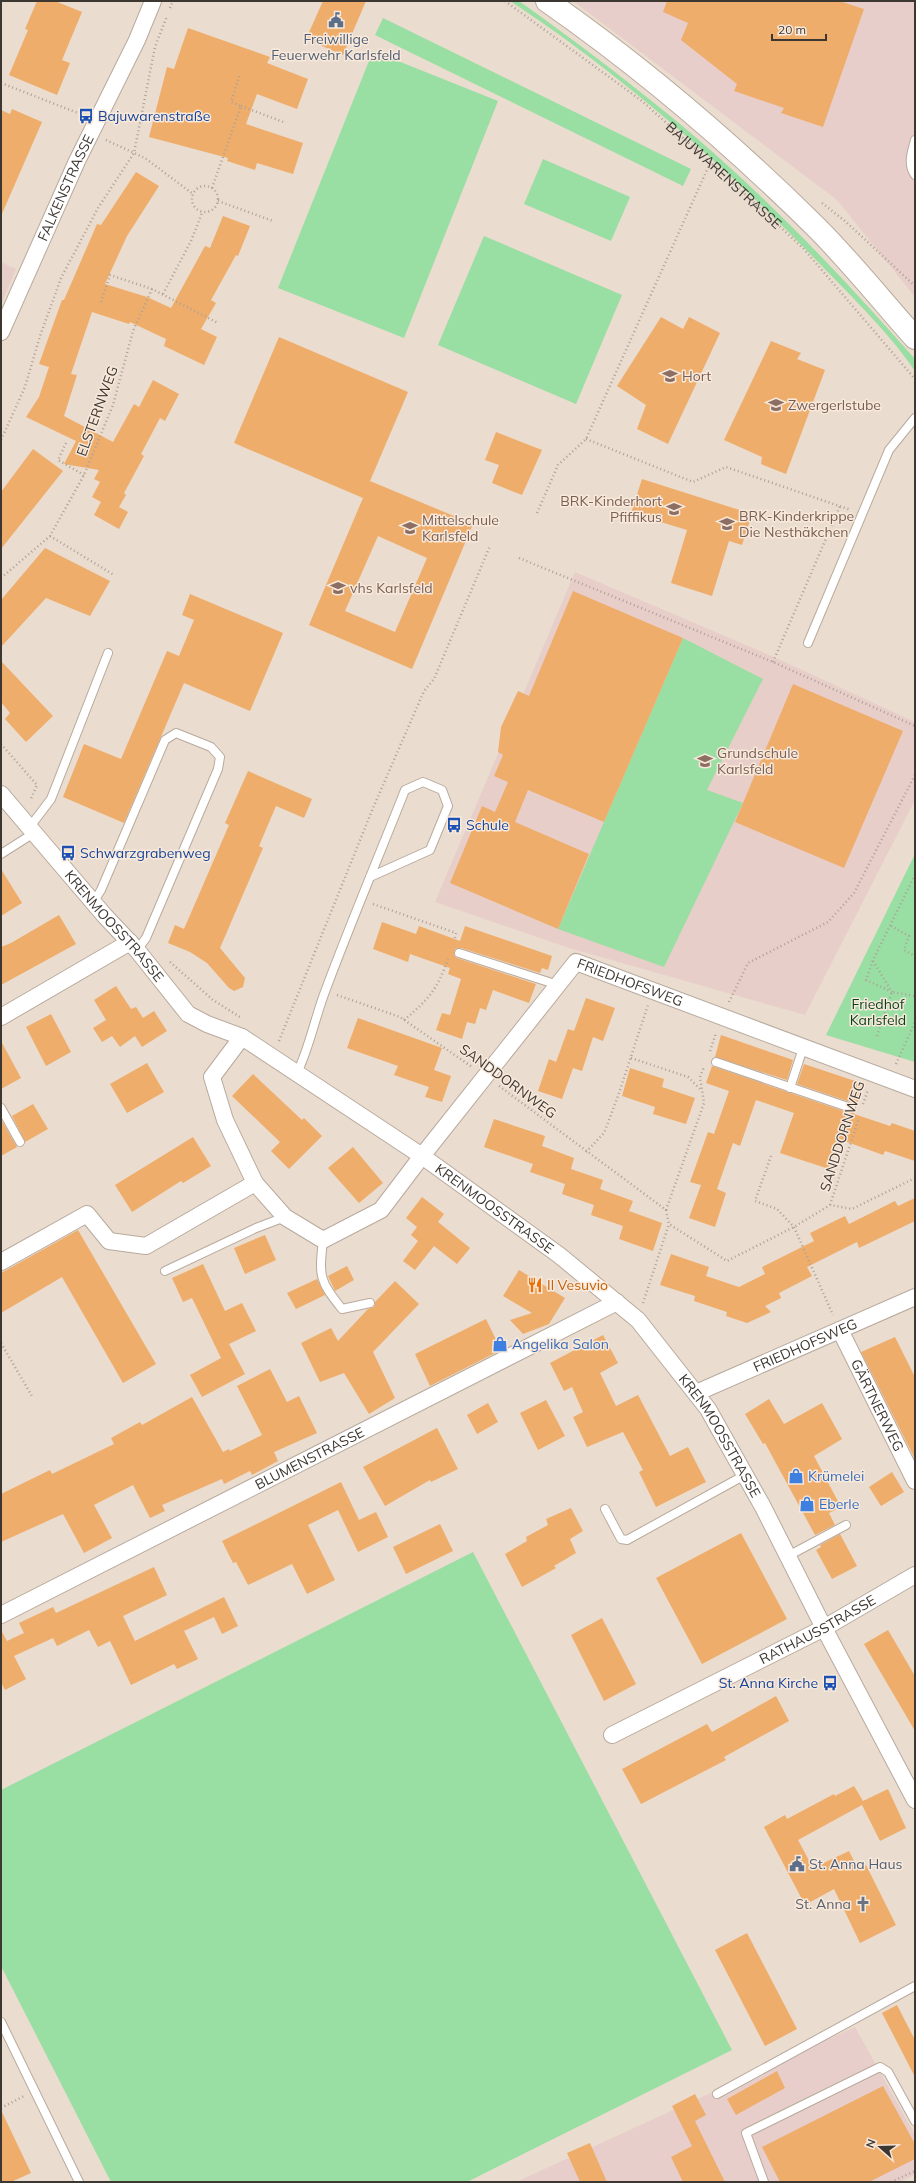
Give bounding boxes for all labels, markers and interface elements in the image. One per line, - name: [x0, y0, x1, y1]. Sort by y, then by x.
- public building icon: Freiwillige Feuerwehr Karlsfeld: [327, 11, 345, 29]
- scale bar: [772, 16, 826, 42]
- text: 20 m: [778, 22, 806, 37]
- place label: Freiwillige Feuerwehr Karlsfeld: [271, 30, 401, 64]
- bus stop icon: Bajuwarenstraße: [77, 107, 95, 125]
- place label: Bajuwarenstraße: [98, 107, 210, 125]
- street label: BAJUWARENSTRASSE: [662, 118, 785, 233]
- street label: FALKENSTRASSE: [34, 132, 98, 244]
- street label: ELSTERNWEG: [72, 363, 122, 459]
- school or university icon: Hort: [661, 367, 679, 385]
- place label: Hort: [682, 367, 711, 385]
- school or university icon: Zwergerlstube: [767, 396, 785, 414]
- place label: Zwergerlstube: [788, 396, 881, 414]
- place label: BRK-Kinderhort Pfiffikus: [560, 492, 662, 526]
- school or university icon: BRK-Kinderhort Pfiffikus: [665, 500, 683, 518]
- place label: BRK-Kinderkrippe Die Nesthäkchen: [739, 507, 854, 541]
- place label: Mittelschule Karlsfeld: [422, 511, 499, 545]
- school or university icon: BRK-Kinderkrippe Die Nesthäkchen: [718, 515, 736, 533]
- school or university icon: Mittelschule Karlsfeld: [401, 519, 419, 537]
- school or university icon: vhs Karlsfeld: [329, 579, 347, 597]
- place label: vhs Karlsfeld: [350, 579, 433, 597]
- place label: Grundschule Karlsfeld: [717, 744, 798, 778]
- school or university icon: Grundschule Karlsfeld: [696, 752, 714, 770]
- bus stop icon: Schule: [445, 816, 463, 834]
- place label: Schule: [466, 816, 509, 834]
- bus stop icon: Schwarzgrabenweg: [59, 844, 77, 862]
- place label: Schwarzgrabenweg: [80, 844, 211, 862]
- street label: KRENMOOSSTRASSE: [61, 867, 168, 985]
- street label: FRIEDHOFSWEG: [575, 954, 685, 1010]
- park label: Friedhof Karlsfeld: [850, 995, 906, 1029]
- street label: SANDDORNWEG: [456, 1040, 560, 1122]
- street label: SANDDORNWEG: [816, 1078, 868, 1194]
- street label: KRENMOOSSTRASSE: [432, 1160, 557, 1257]
- restaurant icon: Il Vesuvio: [526, 1276, 544, 1294]
- place label: Il Vesuvio: [547, 1276, 608, 1294]
- street label: FRIEDHOFSWEG: [750, 1315, 860, 1376]
- shop icon: Angelika Salon: [491, 1335, 509, 1353]
- place label: Angelika Salon: [512, 1335, 609, 1353]
- street label: GÄRTNERWEG: [847, 1356, 908, 1454]
- street label: KRENMOOSSTRASSE: [675, 1370, 765, 1501]
- street label: BLUMENSTRASSE: [252, 1423, 367, 1494]
- shop icon: Krümelei: [787, 1467, 805, 1485]
- place label: Krümelei: [808, 1467, 864, 1485]
- shop icon: Eberle: [798, 1495, 816, 1513]
- place label: Eberle: [819, 1495, 859, 1513]
- street label: RATHAUSSTRASSE: [756, 1591, 879, 1668]
- place label: St. Anna Kirche: [719, 1674, 818, 1692]
- bus stop icon: St. Anna Kirche: [821, 1674, 839, 1692]
- public building icon: St. Anna Haus: [788, 1855, 806, 1873]
- place label: St. Anna Haus: [809, 1855, 903, 1873]
- place label: St. Anna: [795, 1895, 851, 1913]
- church icon: St. Anna: [854, 1895, 872, 1913]
- north arrow: [860, 2127, 900, 2167]
- text: N: [863, 2137, 879, 2150]

